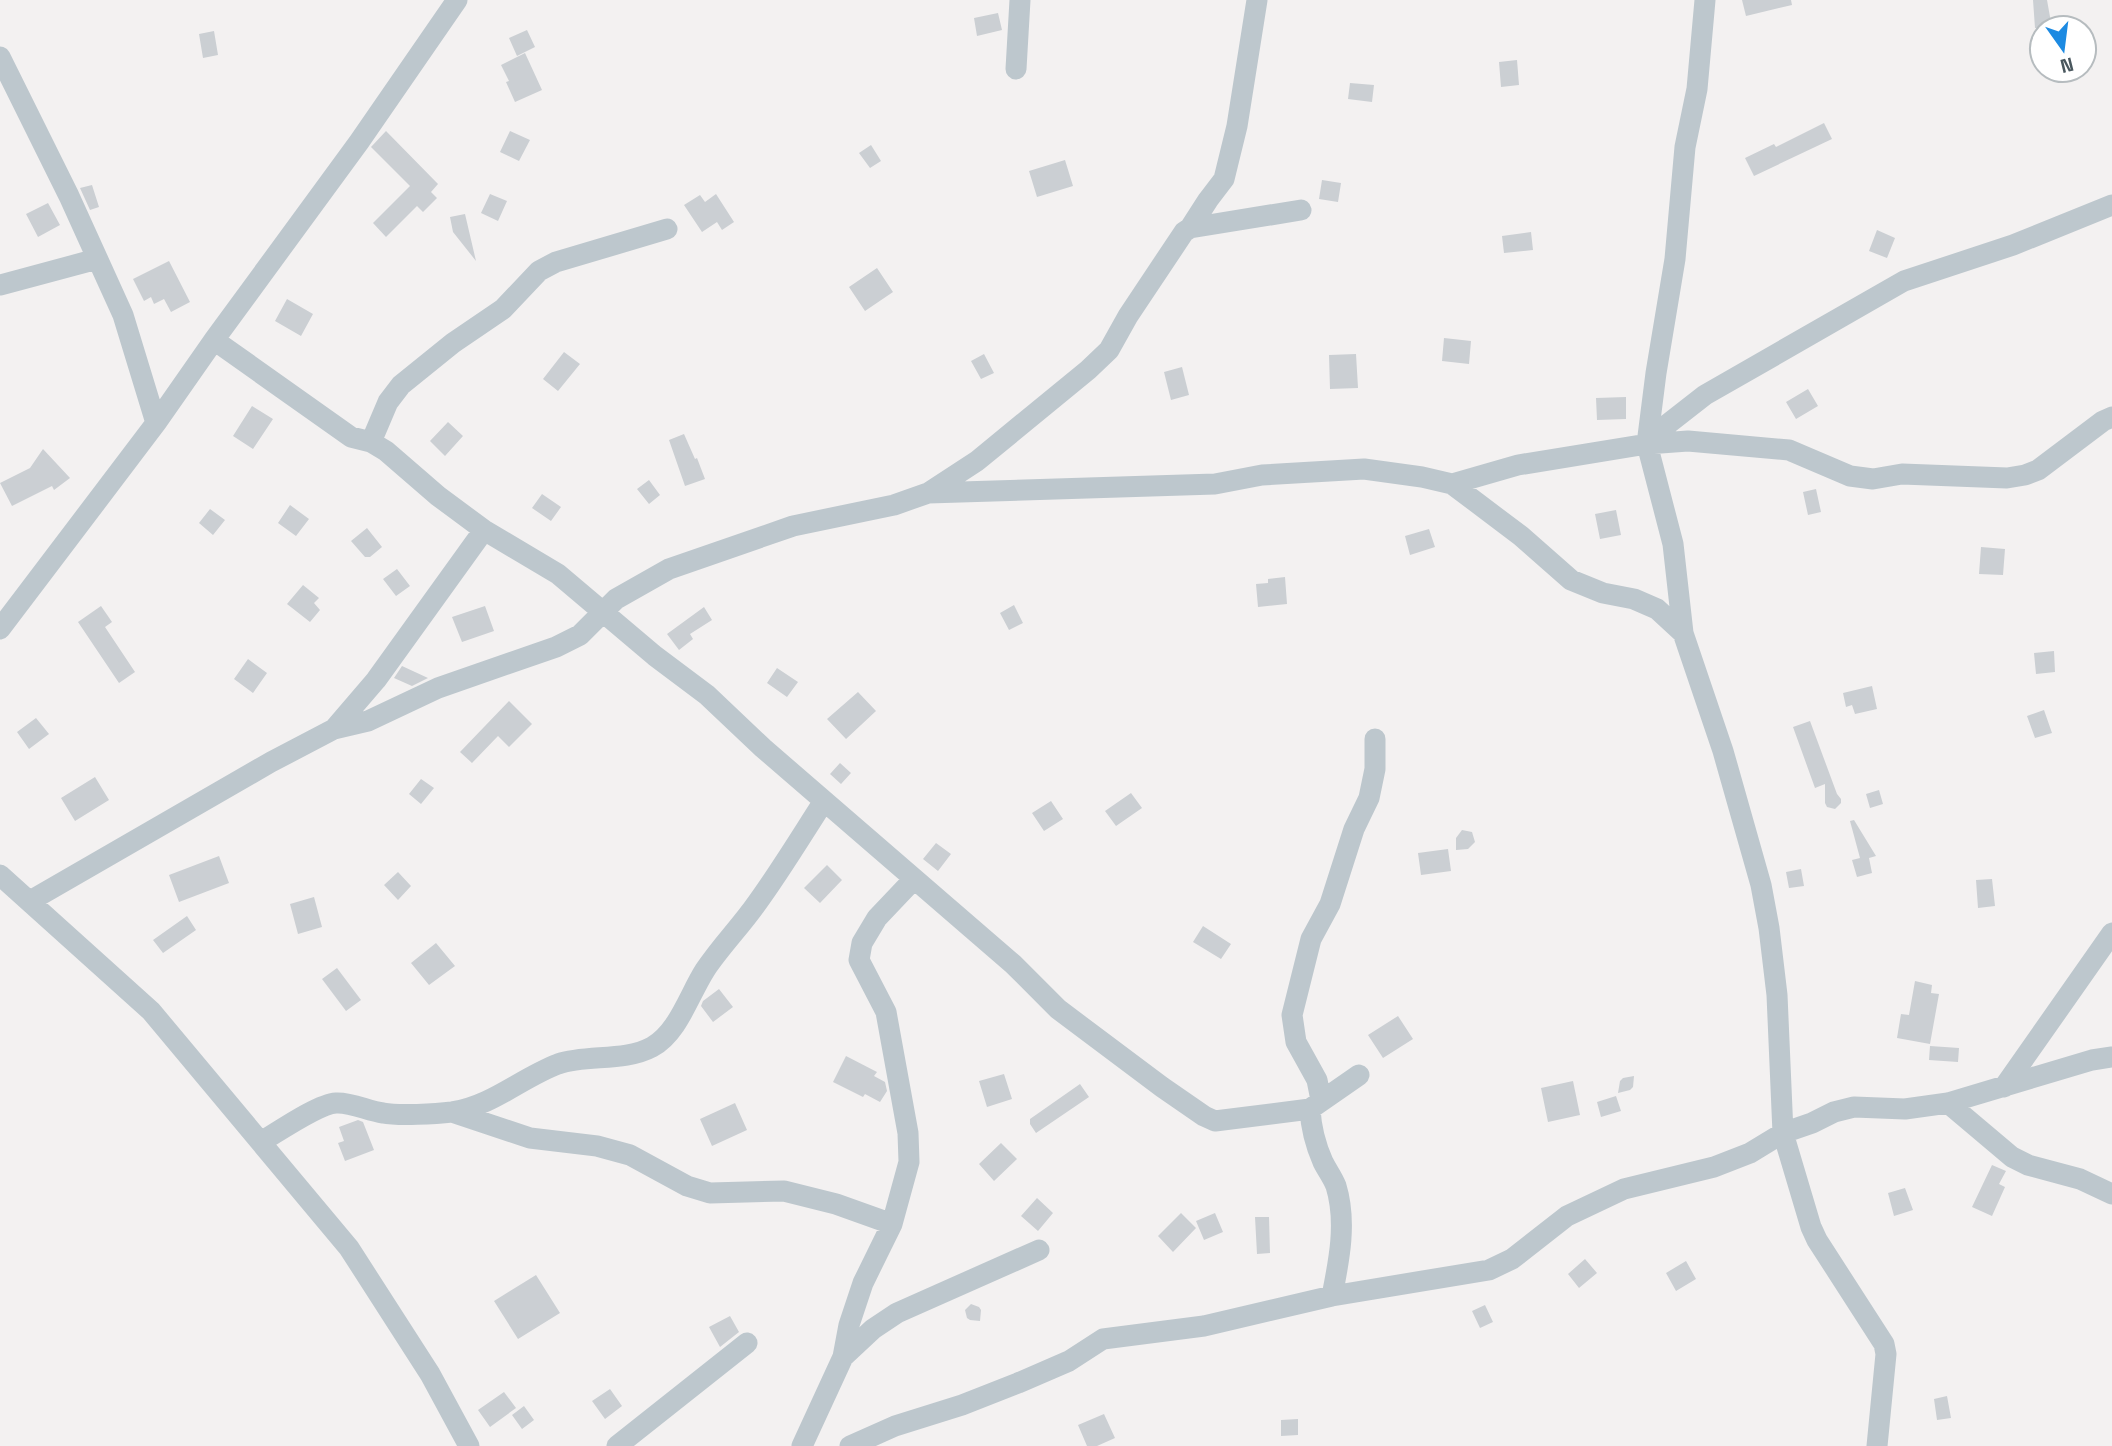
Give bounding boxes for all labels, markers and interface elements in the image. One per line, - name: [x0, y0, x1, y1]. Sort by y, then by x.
- north arrow: [2028, 14, 2098, 84]
- text: N: [2058, 51, 2076, 79]

